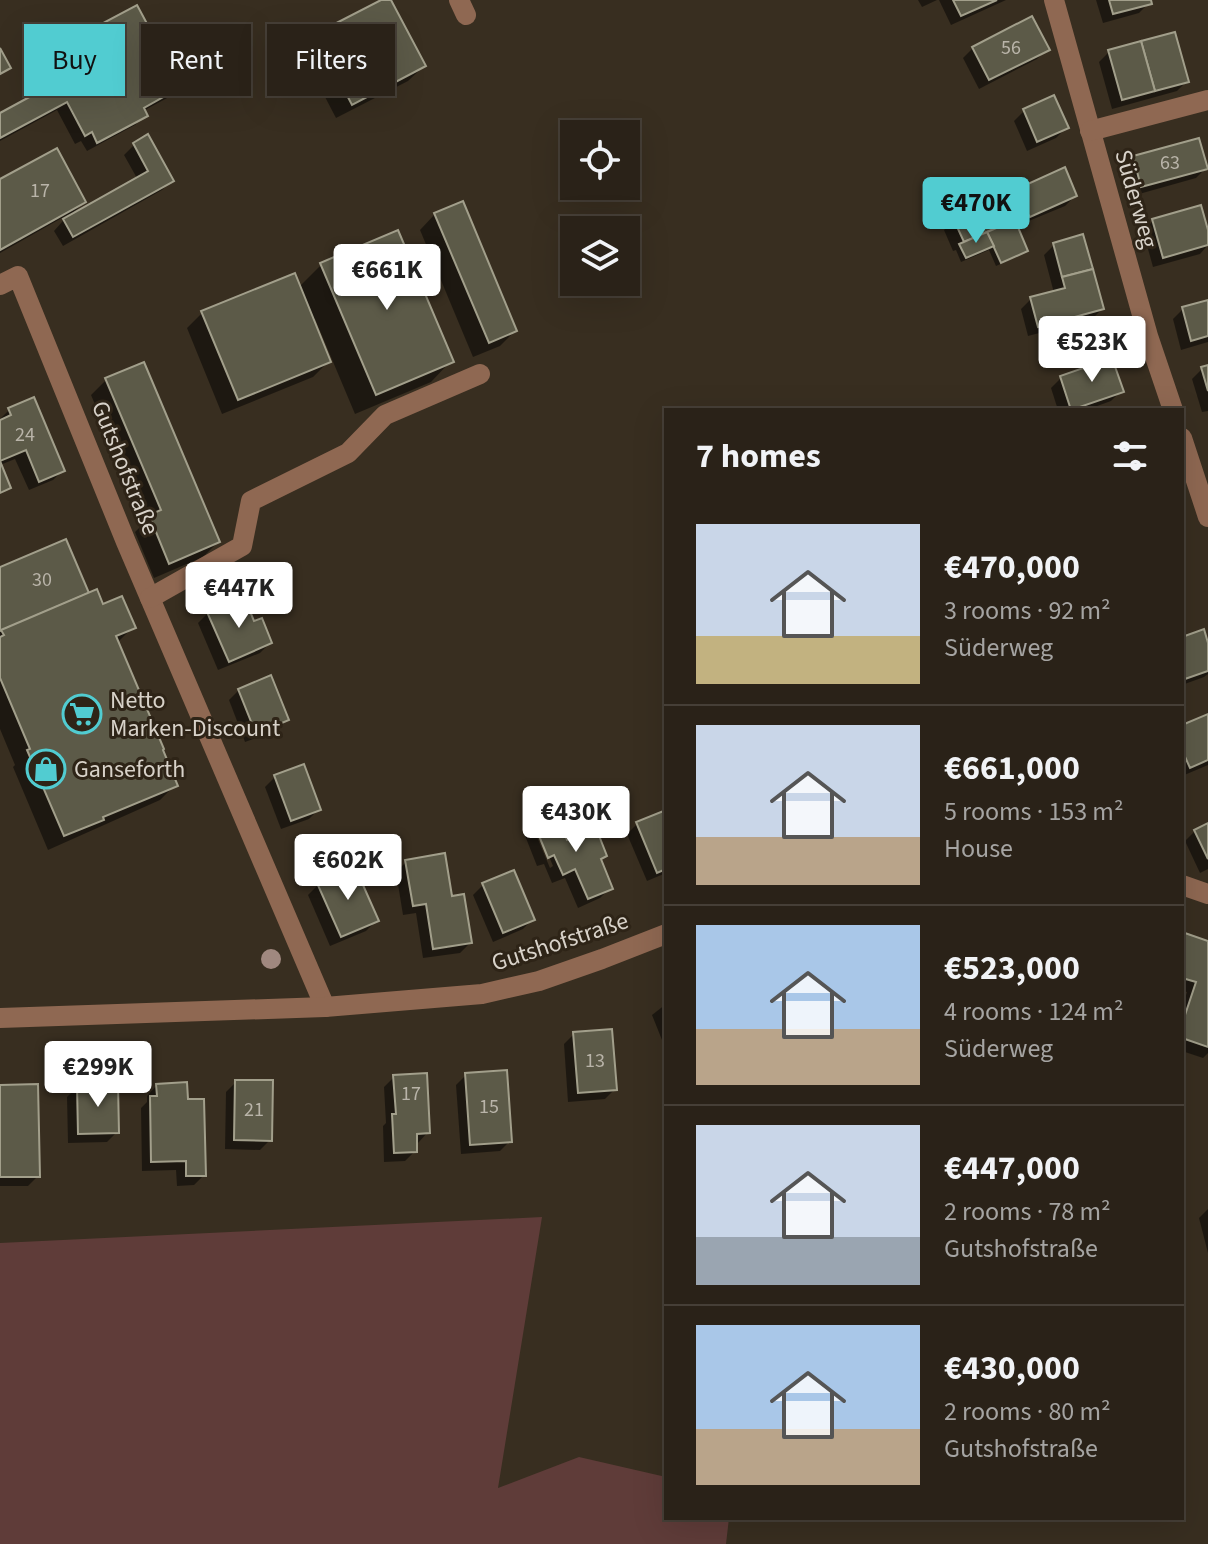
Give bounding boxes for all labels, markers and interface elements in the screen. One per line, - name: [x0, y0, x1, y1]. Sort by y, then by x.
- chip: Buy: [24, 24, 125, 96]
- chip: Rent: [141, 24, 251, 96]
- chip: Filters: [267, 24, 395, 96]
- house number: 56: [1001, 34, 1021, 62]
- map controls: [560, 120, 640, 296]
- button: locate: [560, 120, 640, 200]
- street label: Süderweg: [1105, 146, 1167, 252]
- house number: 63: [1160, 149, 1180, 177]
- house number: 17: [30, 177, 50, 205]
- pin: €470K: [920, 177, 1032, 245]
- text: €470K: [941, 184, 1011, 221]
- button: layers: [560, 216, 640, 296]
- pin: €661K: [331, 244, 443, 312]
- text: €661K: [352, 251, 422, 288]
- pin: €523K: [1036, 316, 1148, 384]
- text: €523K: [1057, 323, 1127, 360]
- street label: Gutshofstraße: [82, 396, 168, 540]
- house number: 24: [15, 421, 35, 449]
- text: 7 homes: [696, 432, 821, 481]
- icon: filters: [1108, 434, 1152, 478]
- text: €470,000: [944, 543, 1080, 592]
- icon: home: [760, 556, 856, 652]
- pin: €447K: [183, 562, 295, 630]
- house number: 30: [32, 566, 52, 594]
- text: €447K: [204, 569, 274, 606]
- text: 3 rooms · 92 m²: [944, 592, 1111, 629]
- text: Süderweg: [944, 629, 1053, 666]
- place label: Netto Marken-Discount: [110, 683, 280, 746]
- supermarket icon: Netto Marken-Discount: [61, 693, 103, 735]
- text: €661,000: [944, 744, 1080, 793]
- shop icon: Ganseforth: [25, 748, 67, 790]
- place label: Ganseforth: [74, 752, 185, 787]
- icon: home: [760, 757, 856, 853]
- pin: €430K: [520, 786, 632, 854]
- text: €430K: [541, 793, 611, 830]
- text: 5 rooms · 153 m²: [944, 793, 1123, 830]
- text: House: [944, 830, 1013, 867]
- pin: €602K: [292, 834, 404, 902]
- text: €602K: [313, 841, 383, 878]
- street label: Gutshofstraße: [487, 903, 633, 981]
- text: €523,000: [944, 944, 1080, 993]
- icon: home: [760, 957, 856, 1053]
- text: 4 rooms · 124 m²: [944, 993, 1123, 1030]
- text: Süderweg: [944, 1030, 1053, 1067]
- pin: €299K: [42, 1041, 154, 1109]
- house number: 13: [585, 1047, 605, 1075]
- text: €299K: [63, 1048, 133, 1085]
- house number: 17: [401, 1080, 421, 1108]
- house number: 15: [479, 1093, 499, 1121]
- house number: 21: [244, 1096, 264, 1124]
- text: €447,000: [944, 1144, 1080, 1193]
- icon: home: [760, 1157, 856, 1253]
- text: 2 rooms · 78 m²: [944, 1193, 1111, 1230]
- text: Gutshofstraße: [944, 1230, 1098, 1267]
- text: €430,000: [944, 1344, 1080, 1393]
- icon: home: [760, 1357, 856, 1453]
- text: 2 rooms · 80 m²: [944, 1393, 1111, 1430]
- text: Gutshofstraße: [944, 1430, 1098, 1467]

